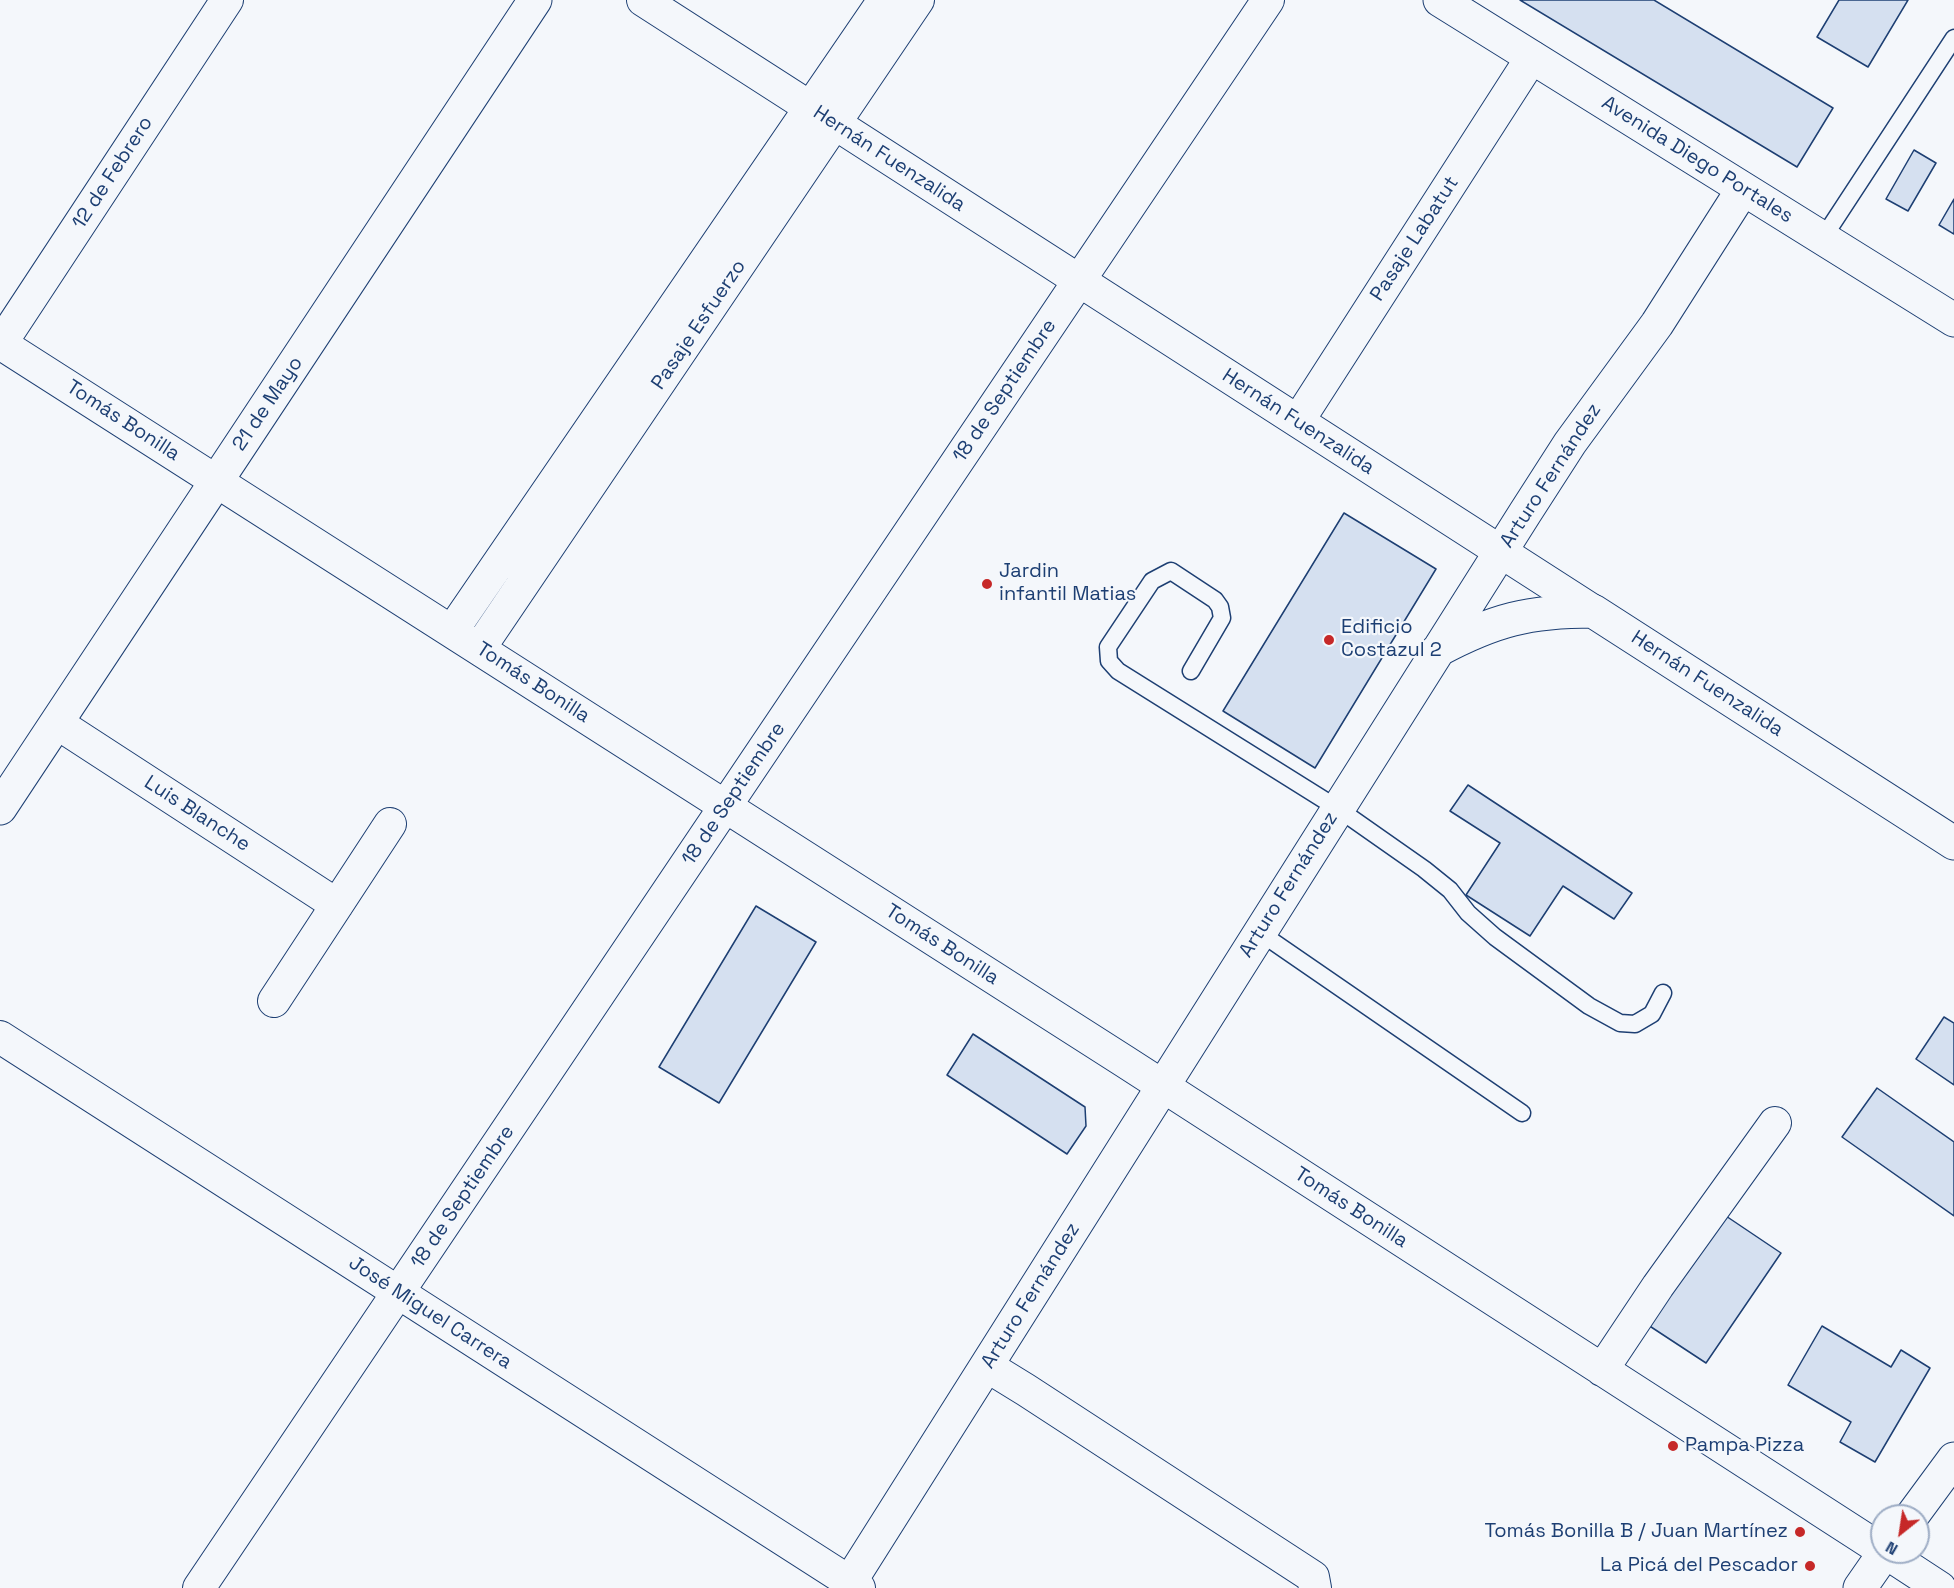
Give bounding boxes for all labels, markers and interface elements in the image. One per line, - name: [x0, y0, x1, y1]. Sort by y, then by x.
- street label: Avenida Diego Portales: [1597, 91, 1797, 229]
- street label: Hernán Fuenzalida: [808, 101, 970, 217]
- street label: 12 de Febrero: [68, 112, 158, 234]
- street label: Pasaje Labatut: [1366, 172, 1464, 306]
- street label: Pasaje Esfuerzo: [647, 255, 751, 395]
- street label: 18 de Septiembre: [948, 315, 1062, 467]
- street label: 21 de Mayo: [228, 352, 308, 456]
- street label: Hernán Fuenzalida: [1217, 364, 1379, 480]
- street label: Tomás Bonilla: [62, 375, 184, 467]
- street label: Arturo Fernández: [1495, 399, 1607, 553]
- place label: Jardin infantil Matias: [999, 560, 1136, 607]
- marker: Jardin infantil Matias: [980, 577, 994, 591]
- place label: Edificio Costazul 2: [1341, 616, 1442, 663]
- street label: Hernán Fuenzalida: [1626, 626, 1788, 742]
- marker: Edificio Costazul 2: [1322, 633, 1336, 647]
- street label: Tomás Bonilla: [472, 637, 594, 729]
- street label: 18 de Septiembre: [677, 718, 791, 870]
- street label: Luis Blanche: [139, 771, 255, 857]
- street label: Arturo Fernández: [1235, 808, 1343, 962]
- street label: Tomás Bonilla: [881, 899, 1003, 991]
- street label: 18 de Septiembre: [406, 1121, 520, 1273]
- street label: Tomás Bonilla: [1290, 1162, 1412, 1254]
- street label: Arturo Fernández: [977, 1219, 1085, 1373]
- street label: José Miguel Carrera: [344, 1251, 516, 1375]
- place label: Pampa Pizza: [1685, 1434, 1804, 1458]
- marker: Pampa Pizza: [1666, 1439, 1680, 1453]
- north arrow: [1870, 1504, 1930, 1564]
- place label: Tomás Bonilla B / Juan Martínez: [1484, 1520, 1788, 1544]
- marker: Tomás Bonilla B / Juan Martínez: [1793, 1525, 1807, 1539]
- text: N: [1882, 1537, 1902, 1560]
- place label: La Picá del Pescador: [1600, 1554, 1798, 1578]
- marker: La Picá del Pescador: [1803, 1559, 1817, 1573]

